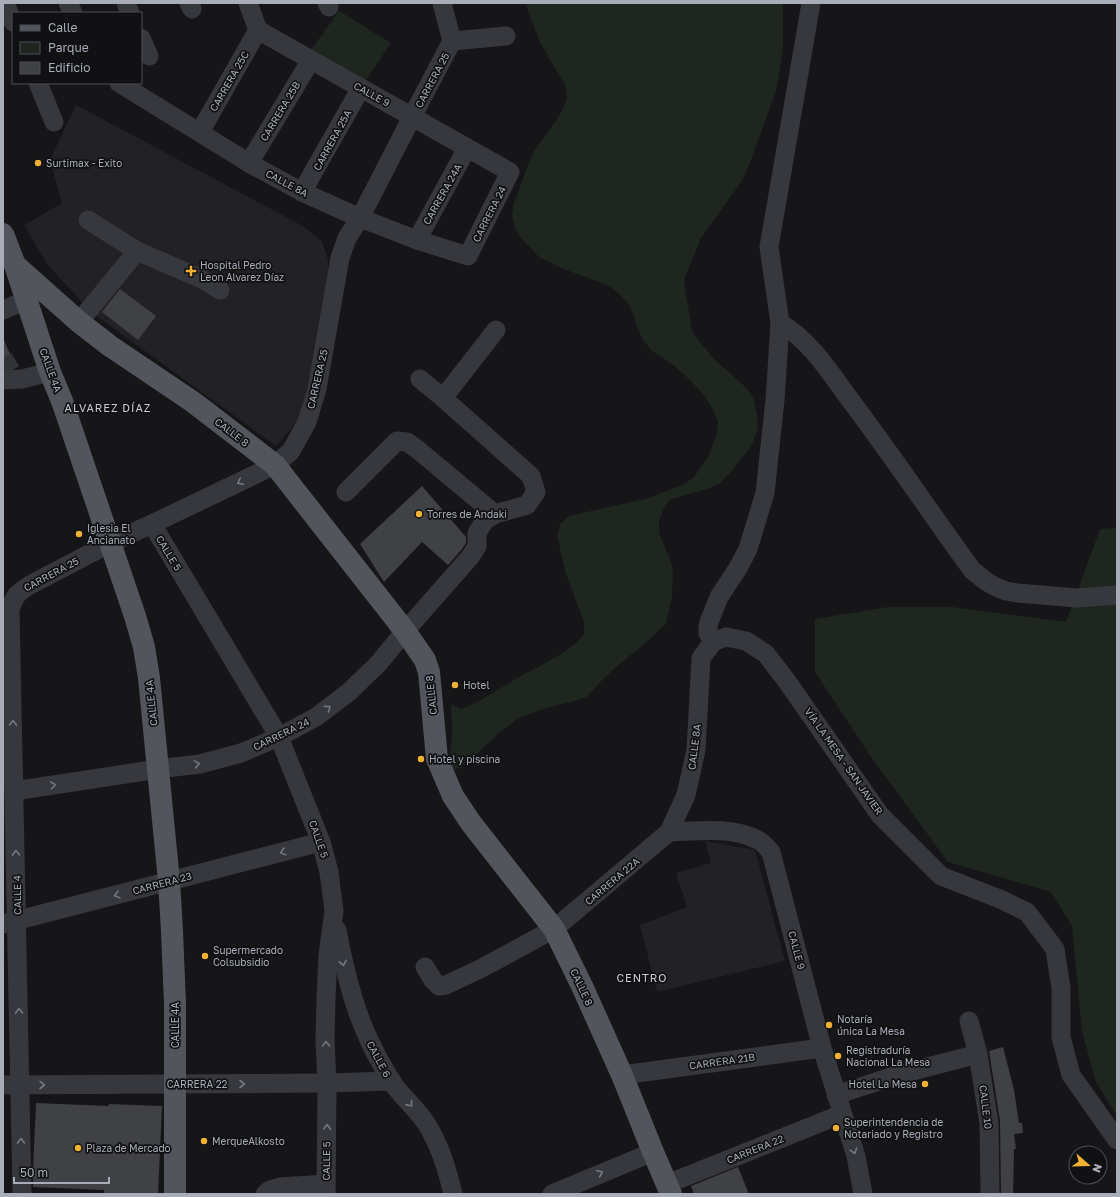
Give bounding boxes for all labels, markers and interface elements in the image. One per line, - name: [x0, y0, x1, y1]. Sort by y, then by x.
- legend: [12, 12, 142, 84]
- text: Calle: [48, 20, 78, 35]
- text: Parque: [48, 40, 89, 55]
- street label: CARRERA 25C: [207, 49, 251, 113]
- street label: CARRERA 25: [412, 50, 452, 110]
- text: Edificio: [48, 60, 90, 75]
- street label: CARRERA 25B: [258, 79, 303, 143]
- street label: CALLE 9: [352, 79, 392, 109]
- street label: CARRERA 25A: [310, 107, 354, 172]
- place label: Surtimax - Exito: [46, 157, 122, 169]
- marker: Surtimax - Exito: [33, 158, 43, 168]
- street label: CARRERA 24A: [420, 161, 464, 226]
- street label: CALLE 8A: [264, 167, 310, 199]
- street label: CARRERA 24: [470, 184, 508, 244]
- place label: Hospital Pedro Leon Alvarez Díaz: [200, 259, 284, 283]
- marker: Hospital Pedro Leon Alvarez Díaz: [185, 265, 197, 277]
- street label: CALLE 4A: [37, 346, 65, 394]
- street label: CARRERA 25: [304, 348, 330, 410]
- district label: ALVAREZ DÍAZ: [65, 401, 151, 414]
- street label: CALLE 8: [213, 415, 251, 449]
- one-way arrow: [237, 477, 245, 485]
- place label: Torres de Andaki: [427, 508, 507, 520]
- marker: Torres de Andaki: [414, 509, 424, 519]
- place label: Iglesia El Ancianato: [87, 522, 135, 546]
- marker: Iglesia El Ancianato: [74, 529, 84, 539]
- street label: CALLE 5: [154, 533, 184, 573]
- street label: CARRERA 25: [21, 554, 81, 594]
- street label: CALLE 8: [423, 675, 439, 715]
- street label: CALLE 4A: [143, 679, 159, 727]
- place label: Hotel: [463, 679, 490, 691]
- marker: Hotel: [450, 680, 460, 690]
- one-way arrow: [324, 705, 331, 713]
- street label: VÍA LA MESA - SAN JAVIER: [802, 705, 886, 817]
- street label: CARRERA 24: [251, 715, 311, 753]
- one-way arrow: [9, 720, 17, 726]
- street label: CALLE 8A: [685, 723, 703, 771]
- place label: Hotel y piscina: [429, 753, 500, 765]
- marker: Hotel y piscina: [416, 754, 426, 764]
- one-way arrow: [194, 760, 200, 769]
- one-way arrow: [50, 781, 56, 790]
- street label: CALLE 5: [307, 819, 331, 860]
- one-way arrow: [280, 847, 286, 855]
- one-way arrow: [12, 850, 20, 856]
- street label: CARRERA 22A: [582, 855, 642, 907]
- street label: CARRERA 23: [131, 869, 193, 897]
- street label: CALLE 4: [11, 875, 23, 915]
- one-way arrow: [113, 890, 120, 899]
- street label: CALLE 9: [786, 929, 808, 971]
- place label: Supermercado Colsubsidio: [213, 944, 283, 968]
- marker: Supermercado Colsubsidio: [200, 951, 210, 961]
- one-way arrow: [339, 960, 347, 966]
- street label: CALLE 8: [568, 967, 596, 1007]
- district label: CENTRO: [617, 971, 668, 984]
- street label: CALLE 4A: [169, 1002, 181, 1048]
- one-way arrow: [15, 1008, 23, 1014]
- place label: Notaría única La Mesa: [837, 1013, 905, 1037]
- marker: Notaría única La Mesa: [824, 1020, 834, 1030]
- street label: CALLE 6: [364, 1039, 394, 1079]
- one-way arrow: [321, 1041, 330, 1047]
- place label: Registraduría Nacional La Mesa: [846, 1044, 930, 1068]
- street label: CARRERA 21B: [688, 1050, 756, 1072]
- marker: Registraduría Nacional La Mesa: [833, 1051, 843, 1061]
- street label: CARRERA 22: [167, 1078, 227, 1090]
- place label: Hotel La Mesa: [849, 1078, 917, 1090]
- marker: Hotel La Mesa: [920, 1079, 930, 1089]
- one-way arrow: [239, 1080, 245, 1088]
- one-way arrow: [39, 1081, 45, 1089]
- street label: CALLE 10: [977, 1084, 995, 1130]
- one-way arrow: [406, 1099, 413, 1107]
- place label: Superintendencia de Notariado y Registro: [844, 1116, 944, 1140]
- marker: Superintendencia de Notariado y Registro: [831, 1123, 841, 1133]
- one-way arrow: [323, 1124, 331, 1130]
- street label: CARRERA 22: [725, 1132, 786, 1166]
- place label: MerqueAlkosto: [212, 1135, 285, 1147]
- marker: MerqueAlkosto: [199, 1136, 209, 1146]
- one-way arrow: [17, 1138, 25, 1144]
- street label: CALLE 5: [320, 1141, 332, 1181]
- place label: Plaza de Mercado: [86, 1142, 171, 1154]
- marker: Plaza de Mercado: [73, 1143, 83, 1153]
- north arrow: [1068, 1145, 1108, 1185]
- one-way arrow: [849, 1147, 858, 1154]
- scale bar: [14, 1159, 109, 1185]
- text: N: [1090, 1162, 1105, 1175]
- text: 50 m: [20, 1165, 48, 1180]
- one-way arrow: [597, 1170, 604, 1178]

